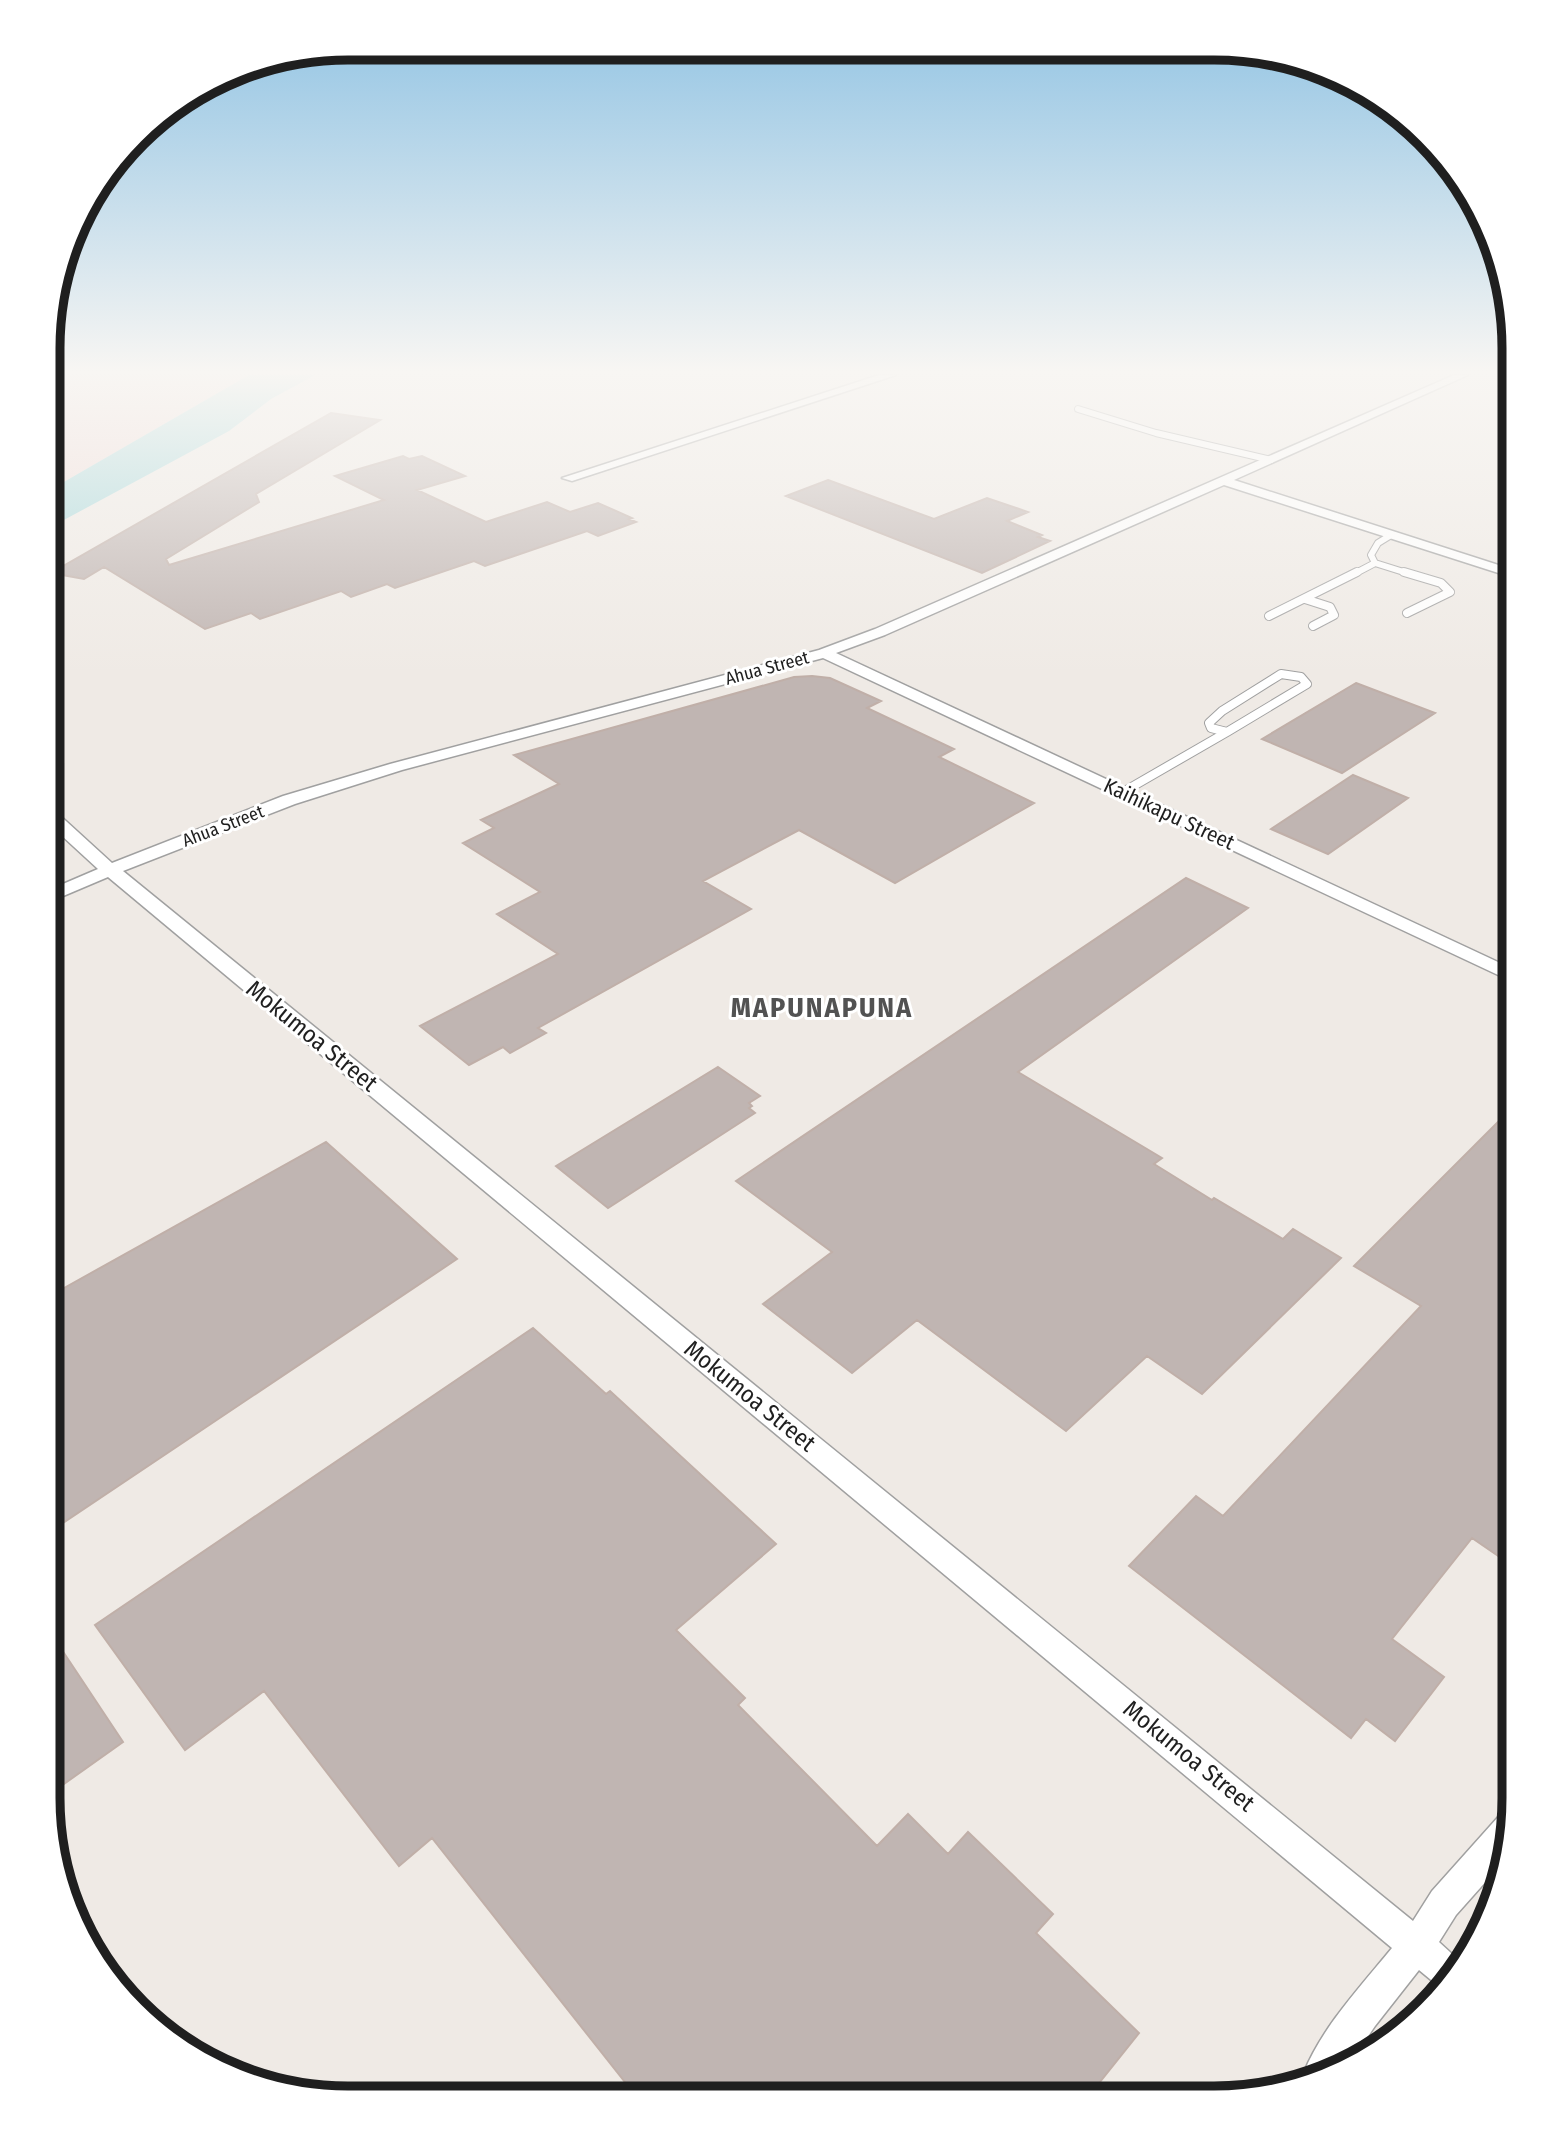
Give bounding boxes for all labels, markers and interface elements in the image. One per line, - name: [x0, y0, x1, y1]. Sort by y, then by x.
- street label: Ahua Street: [723, 646, 811, 690]
- street label: Kaihikapu Street: [1099, 772, 1239, 856]
- street label: Ahua Street: [179, 800, 267, 852]
- street label: Mokumoa Street: [241, 975, 383, 1097]
- district label: MAPUNAPUNA: [731, 991, 913, 1024]
- street label: Mokumoa Street: [679, 1335, 821, 1457]
- street label: Mokumoa Street: [1118, 1695, 1260, 1817]

